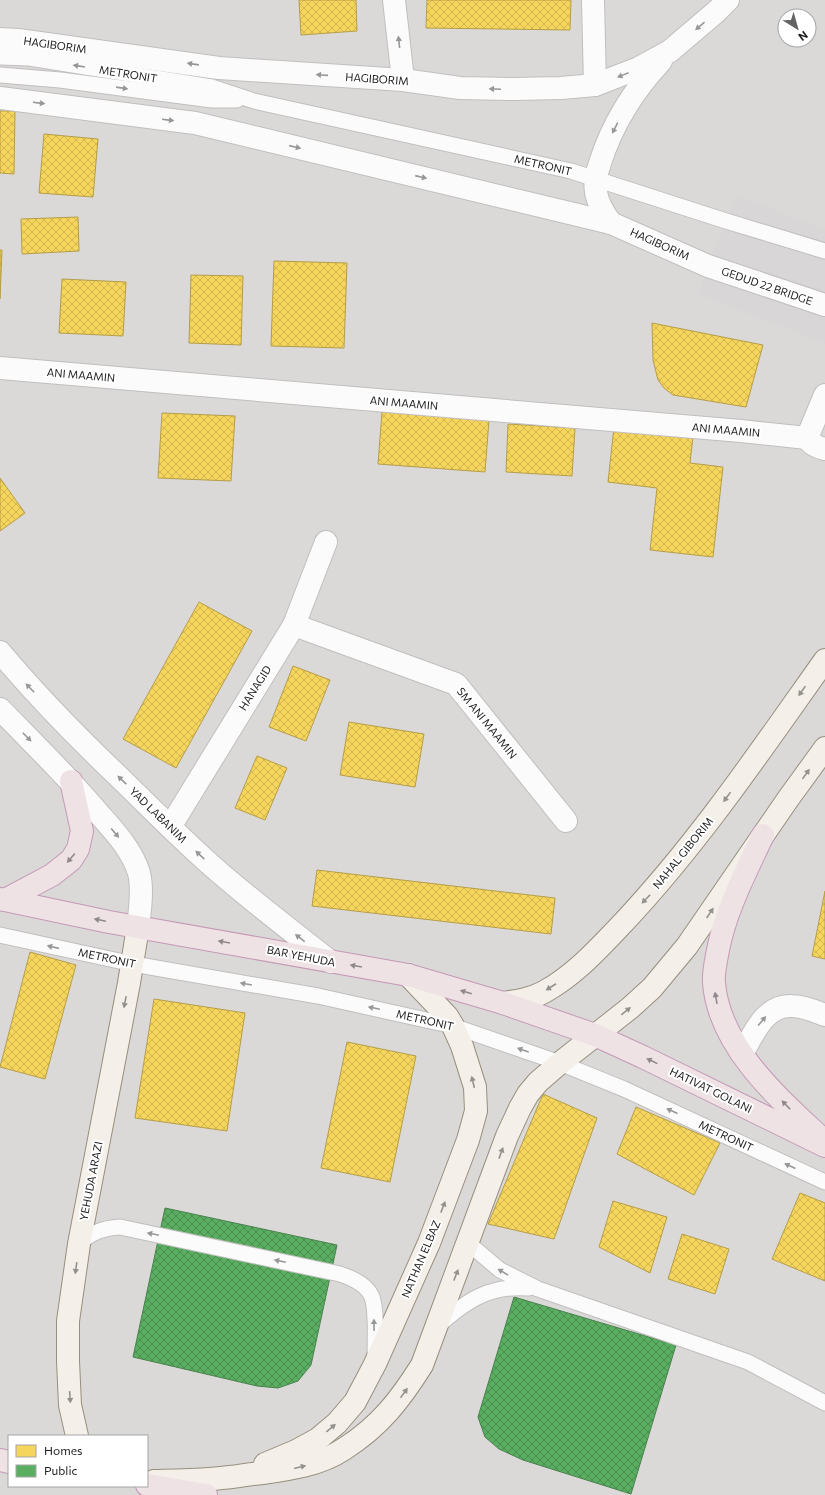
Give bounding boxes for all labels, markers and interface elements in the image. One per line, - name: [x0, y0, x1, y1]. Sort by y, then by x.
- north arrow: [777, 8, 817, 48]
- one-way arrow: [694, 22, 705, 31]
- text: N: [796, 29, 811, 44]
- street label: HAGIBORIM: [23, 34, 88, 55]
- one-way arrow: [396, 36, 402, 48]
- one-way arrow: [187, 61, 199, 67]
- street label: METRONIT: [98, 62, 158, 85]
- one-way arrow: [73, 63, 85, 69]
- street label: HAGIBORIM: [345, 70, 409, 87]
- one-way arrow: [316, 71, 328, 78]
- one-way arrow: [616, 72, 628, 78]
- one-way arrow: [116, 85, 128, 91]
- one-way arrow: [488, 86, 501, 92]
- one-way arrow: [33, 100, 45, 107]
- one-way arrow: [162, 117, 174, 123]
- one-way arrow: [611, 122, 618, 134]
- one-way arrow: [289, 144, 301, 150]
- street label: METRONIT: [513, 152, 573, 177]
- one-way arrow: [415, 175, 427, 181]
- street label: HAGIBORIM: [628, 225, 692, 262]
- street label: GEDUD 22 BRIDGE: [720, 264, 814, 307]
- street label: ANI MAAMIN: [46, 365, 116, 384]
- street label: ANI MAAMIN: [369, 393, 439, 412]
- street label: ANI MAAMIN: [691, 420, 761, 439]
- street label: HANAGID: [236, 663, 274, 713]
- one-way arrow: [26, 683, 35, 693]
- street label: SM ANI MAAMIN: [455, 684, 520, 761]
- one-way arrow: [798, 686, 807, 697]
- one-way arrow: [23, 732, 32, 742]
- one-way arrow: [802, 768, 810, 779]
- one-way arrow: [117, 775, 127, 785]
- street label: YAD LABANIM: [127, 784, 190, 845]
- one-way arrow: [723, 792, 731, 802]
- street label: NAHAL GIBORIM: [650, 814, 715, 891]
- one-way arrow: [111, 827, 120, 838]
- one-way arrow: [196, 851, 205, 860]
- one-way arrow: [67, 853, 76, 863]
- one-way arrow: [642, 894, 651, 903]
- one-way arrow: [706, 907, 714, 918]
- one-way arrow: [94, 916, 106, 922]
- one-way arrow: [295, 934, 306, 942]
- one-way arrow: [218, 939, 230, 945]
- street label: BAR YEHUDA: [266, 942, 337, 969]
- one-way arrow: [47, 944, 60, 950]
- street label: METRONIT: [77, 945, 137, 970]
- one-way arrow: [350, 963, 362, 969]
- one-way arrow: [240, 981, 253, 987]
- one-way arrow: [546, 983, 556, 991]
- one-way arrow: [460, 989, 472, 995]
- one-way arrow: [713, 992, 719, 1004]
- one-way arrow: [122, 996, 128, 1009]
- one-way arrow: [368, 1005, 380, 1011]
- street label: METRONIT: [395, 1007, 455, 1032]
- one-way arrow: [620, 1007, 631, 1015]
- one-way arrow: [758, 1016, 767, 1026]
- one-way arrow: [517, 1047, 529, 1053]
- one-way arrow: [646, 1058, 658, 1064]
- street label: HATIVAT GOLANI: [668, 1064, 754, 1115]
- one-way arrow: [470, 1076, 476, 1089]
- one-way arrow: [781, 1100, 791, 1110]
- one-way arrow: [666, 1108, 678, 1114]
- street label: METRONIT: [697, 1117, 756, 1154]
- street label: YEHUDA ARAZI: [76, 1140, 105, 1222]
- one-way arrow: [499, 1146, 505, 1158]
- one-way arrow: [784, 1163, 795, 1169]
- one-way arrow: [441, 1200, 447, 1212]
- street label: NATHAN ELBAZ: [398, 1218, 443, 1300]
- one-way arrow: [147, 1231, 159, 1237]
- one-way arrow: [274, 1258, 286, 1264]
- one-way arrow: [73, 1262, 79, 1274]
- one-way arrow: [454, 1268, 460, 1280]
- one-way arrow: [497, 1268, 509, 1275]
- one-way arrow: [371, 1319, 378, 1331]
- one-way arrow: [400, 1388, 408, 1398]
- one-way arrow: [66, 1391, 73, 1403]
- one-way arrow: [326, 1424, 337, 1432]
- legend: [8, 1435, 148, 1487]
- text: Homes: [44, 1443, 82, 1457]
- text: Public: [44, 1463, 77, 1477]
- one-way arrow: [294, 1463, 307, 1469]

